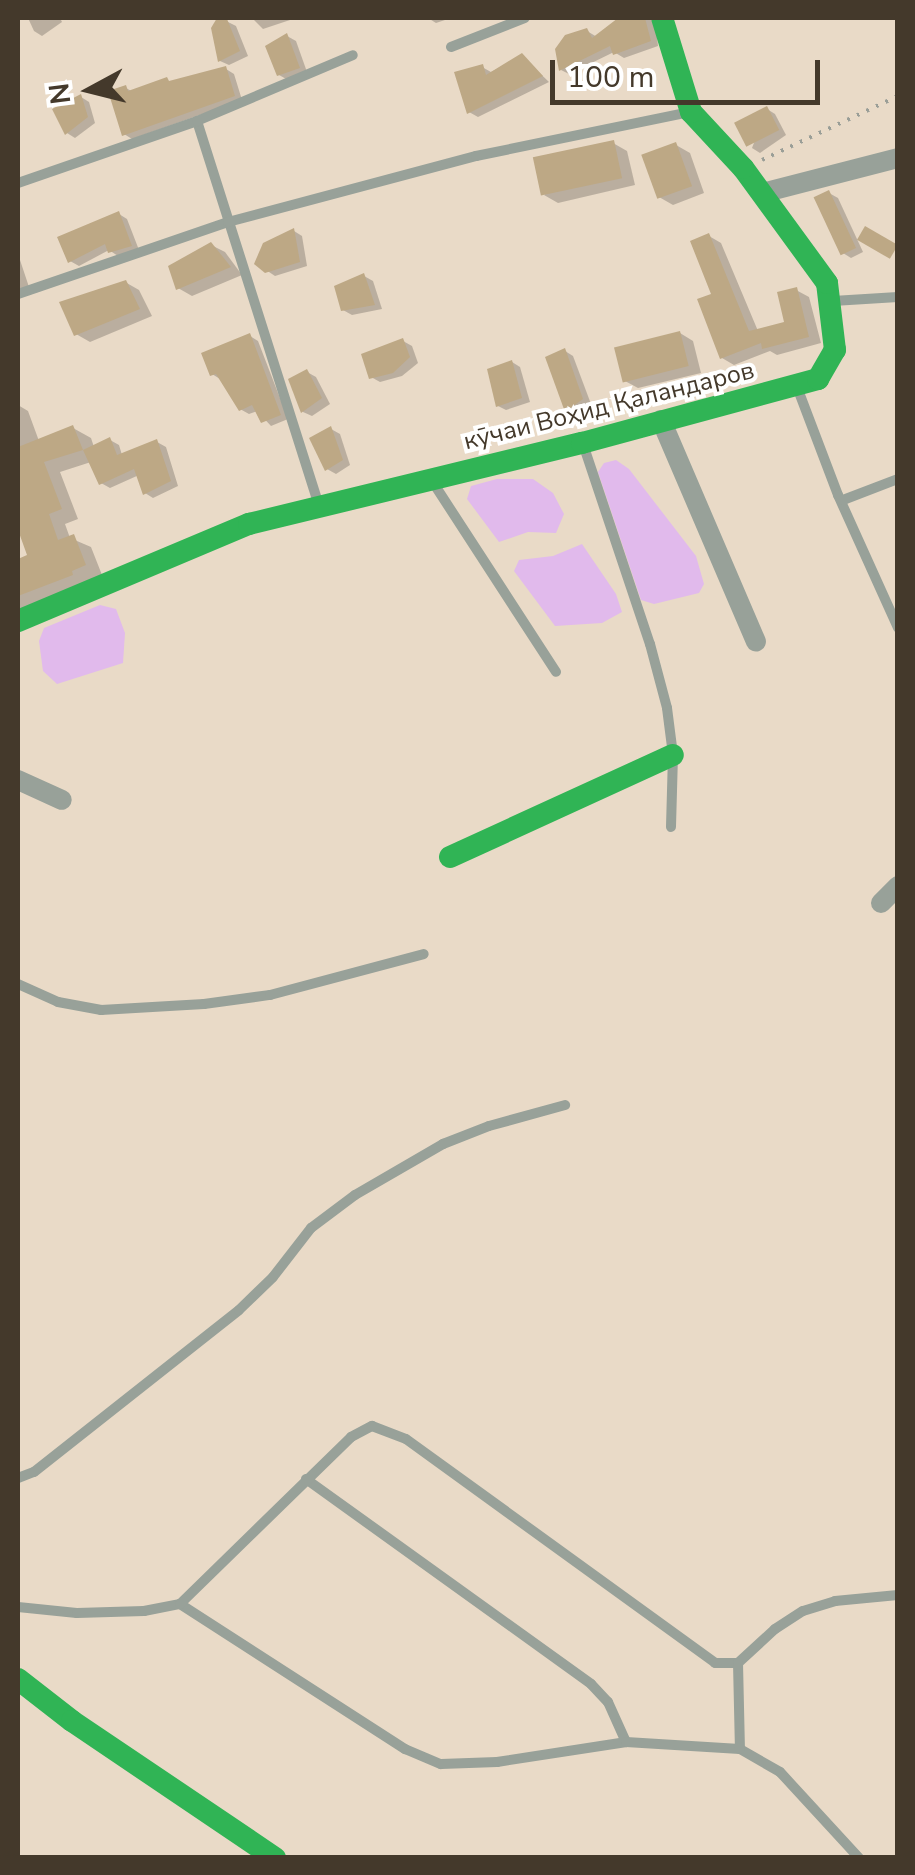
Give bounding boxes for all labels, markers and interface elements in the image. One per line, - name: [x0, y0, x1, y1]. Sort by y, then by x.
- north arrow: [40, 40, 140, 140]
- scale bar: [555, 40, 825, 102]
- text: 100 m: [567, 57, 654, 98]
- text: N: [40, 81, 80, 106]
- street label: кӯчаи Воҳид Қаландаров: [461, 355, 757, 457]

